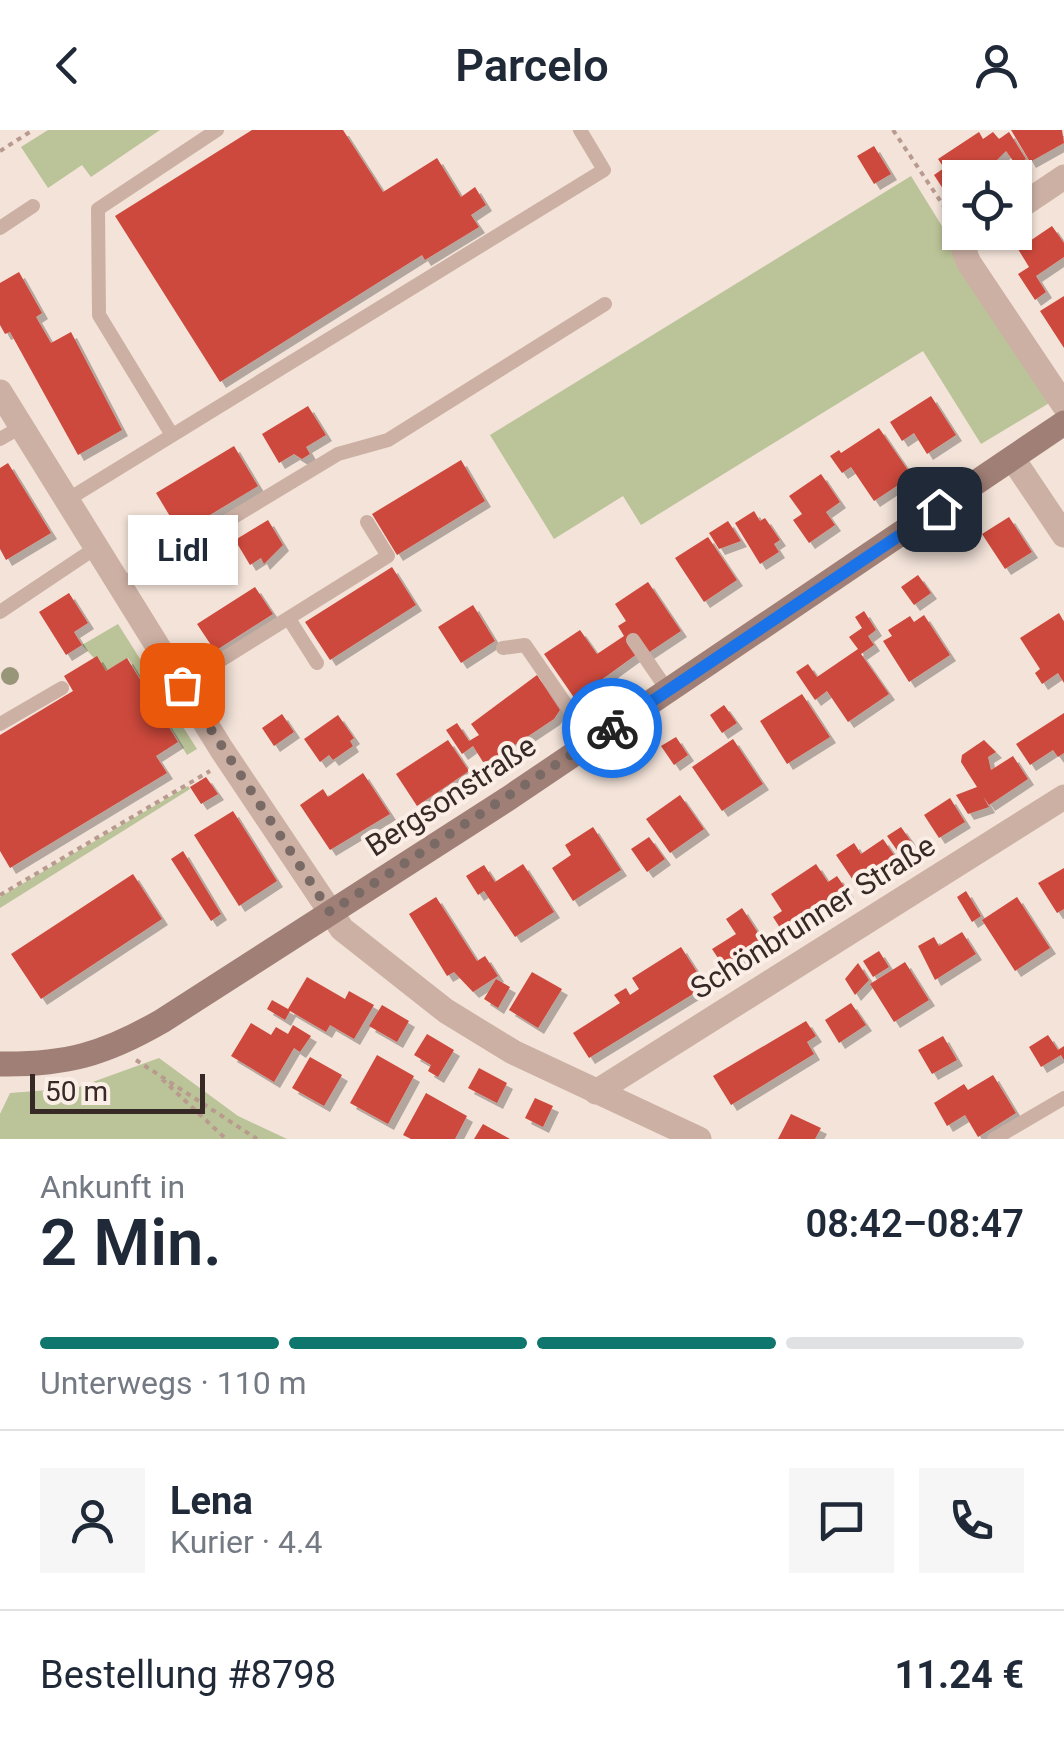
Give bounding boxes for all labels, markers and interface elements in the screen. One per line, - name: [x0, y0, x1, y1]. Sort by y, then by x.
- icon: back: [40, 38, 95, 93]
- icon: person: [969, 38, 1024, 93]
- text: Parcelo: [455, 39, 609, 92]
- map controls: [942, 160, 1032, 250]
- button: locate: [942, 160, 1032, 250]
- pin: [897, 467, 982, 552]
- icon: home: [912, 482, 967, 537]
- callout: Lidl: [127, 515, 237, 585]
- text: Lidl: [157, 531, 209, 569]
- pin: [140, 643, 225, 728]
- icon: bag: [155, 658, 210, 713]
- courier: [562, 678, 662, 778]
- icon: bike: [585, 701, 640, 756]
- street label: Bergsonstraße: [359, 728, 542, 863]
- street label: Schönbrunner Straße: [684, 827, 941, 1006]
- scale bar: [30, 1069, 205, 1114]
- text: 50 m: [45, 1075, 108, 1108]
- text: Ankunft in: [40, 1168, 185, 1206]
- text: 08:42–08:47: [805, 1202, 1024, 1246]
- text: 2 Min.: [40, 1205, 222, 1281]
- text: Unterwegs · 110 m: [40, 1364, 307, 1402]
- button: person: [40, 1468, 145, 1573]
- button: chat: [789, 1468, 894, 1573]
- button: phone: [919, 1468, 1024, 1573]
- text: Lena: [170, 1479, 253, 1523]
- text: Kurier · 4.4: [170, 1523, 322, 1561]
- text: Bestellung #8798: [40, 1653, 336, 1697]
- text: 11.24 €: [895, 1653, 1024, 1697]

